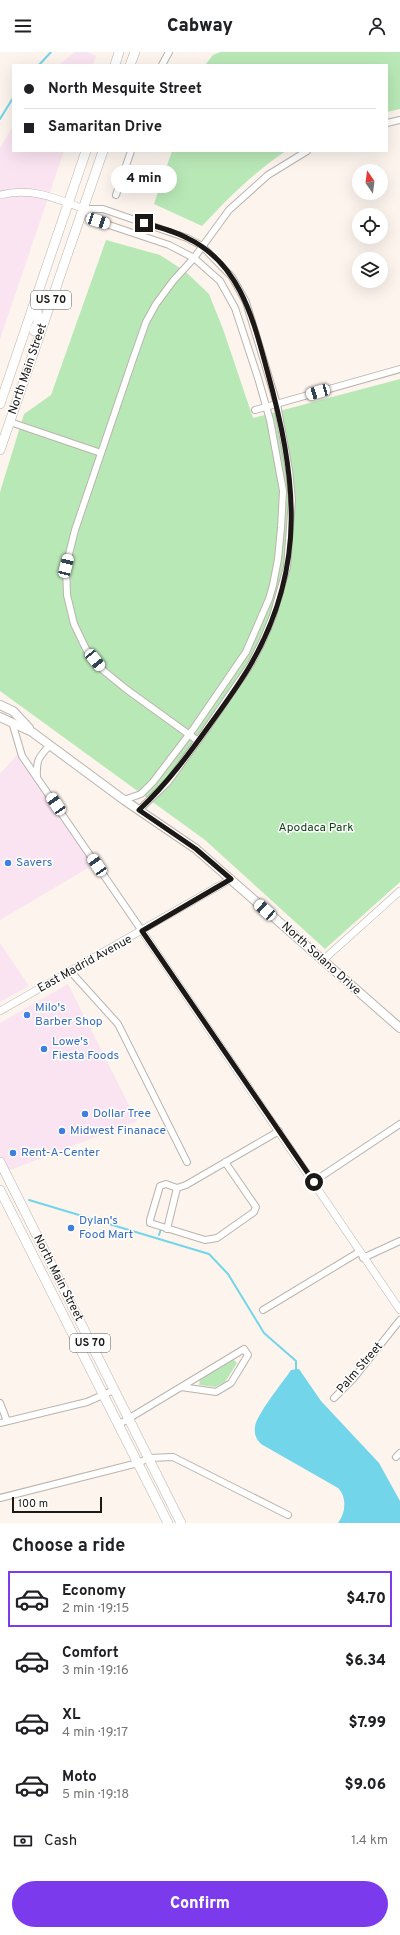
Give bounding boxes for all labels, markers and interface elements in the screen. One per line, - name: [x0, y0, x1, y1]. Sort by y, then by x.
- icon: menu: [12, 15, 34, 37]
- text: Cabway: [167, 15, 233, 38]
- icon: person: [366, 15, 388, 37]
- text: North Mesquite Street: [48, 80, 202, 99]
- text: Samaritan Drive: [48, 118, 162, 137]
- north arrow: [352, 164, 388, 200]
- map controls: [352, 164, 388, 288]
- callout: 4 min: [111, 165, 177, 193]
- text: 4 min: [127, 171, 161, 187]
- button: locate: [352, 208, 388, 244]
- car: [85, 212, 111, 230]
- route end: [135, 214, 153, 232]
- button: layers: [352, 252, 388, 288]
- road number: US 70: [31, 291, 71, 309]
- street label: North Main Street: [5, 321, 51, 417]
- car: [305, 383, 331, 401]
- car: [57, 553, 75, 579]
- car: [83, 647, 107, 673]
- car: [44, 791, 68, 817]
- park label: Apodaca Park: [278, 820, 354, 836]
- car: [85, 852, 109, 878]
- place label: Savers: [16, 855, 52, 871]
- marker: Savers: [3, 858, 13, 868]
- car: [252, 898, 278, 922]
- street label: North Solano Drive: [278, 919, 364, 999]
- street label: East Madrid Avenue: [35, 931, 135, 997]
- place label: Milo's Barber Shop: [35, 1000, 103, 1030]
- marker: Milo's Barber Shop: [22, 1010, 32, 1020]
- place label: Lowe's Fiesta Foods: [52, 1034, 119, 1064]
- marker: Lowe's Fiesta Foods: [39, 1044, 49, 1054]
- place label: Dollar Tree: [93, 1106, 151, 1122]
- marker: Dollar Tree: [80, 1109, 90, 1119]
- place label: Midwest Finanace: [70, 1123, 166, 1139]
- marker: Midwest Finanace: [57, 1126, 67, 1136]
- place label: Rent-A-Center: [21, 1145, 100, 1161]
- marker: Rent-A-Center: [8, 1148, 18, 1158]
- route start: [305, 1173, 323, 1191]
- place label: Dylan's Food Mart: [79, 1213, 133, 1243]
- marker: Dylan's Food Mart: [66, 1223, 76, 1233]
- street label: North Main Street: [29, 1232, 87, 1324]
- road number: US 70: [70, 1334, 110, 1352]
- street label: Palm Street: [333, 1339, 387, 1397]
- scale bar: [12, 1495, 102, 1514]
- text: 100 m: [18, 1497, 48, 1511]
- text: Choose a ride: [12, 1535, 125, 1558]
- icon: car: [14, 1581, 50, 1617]
- text: Economy: [62, 1582, 126, 1601]
- text: $4.70: [346, 1590, 386, 1609]
- text: 2 min · 19:15: [62, 1601, 129, 1617]
- icon: car: [14, 1643, 50, 1679]
- text: Comfort: [62, 1644, 119, 1663]
- text: $6.34: [345, 1652, 386, 1671]
- text: 3 min · 19:16: [62, 1663, 129, 1679]
- icon: car: [14, 1705, 50, 1741]
- text: XL: [62, 1706, 80, 1725]
- text: $7.99: [348, 1714, 386, 1733]
- text: 4 min · 19:17: [62, 1725, 128, 1741]
- icon: car: [14, 1767, 50, 1803]
- text: Moto: [62, 1768, 97, 1787]
- text: $9.06: [345, 1776, 386, 1795]
- text: 5 min · 19:18: [62, 1787, 129, 1803]
- icon: cash: [12, 1830, 34, 1852]
- text: Cash: [44, 1832, 77, 1851]
- text: 1.4 km: [351, 1833, 388, 1849]
- button: Confirm: [12, 1881, 388, 1927]

